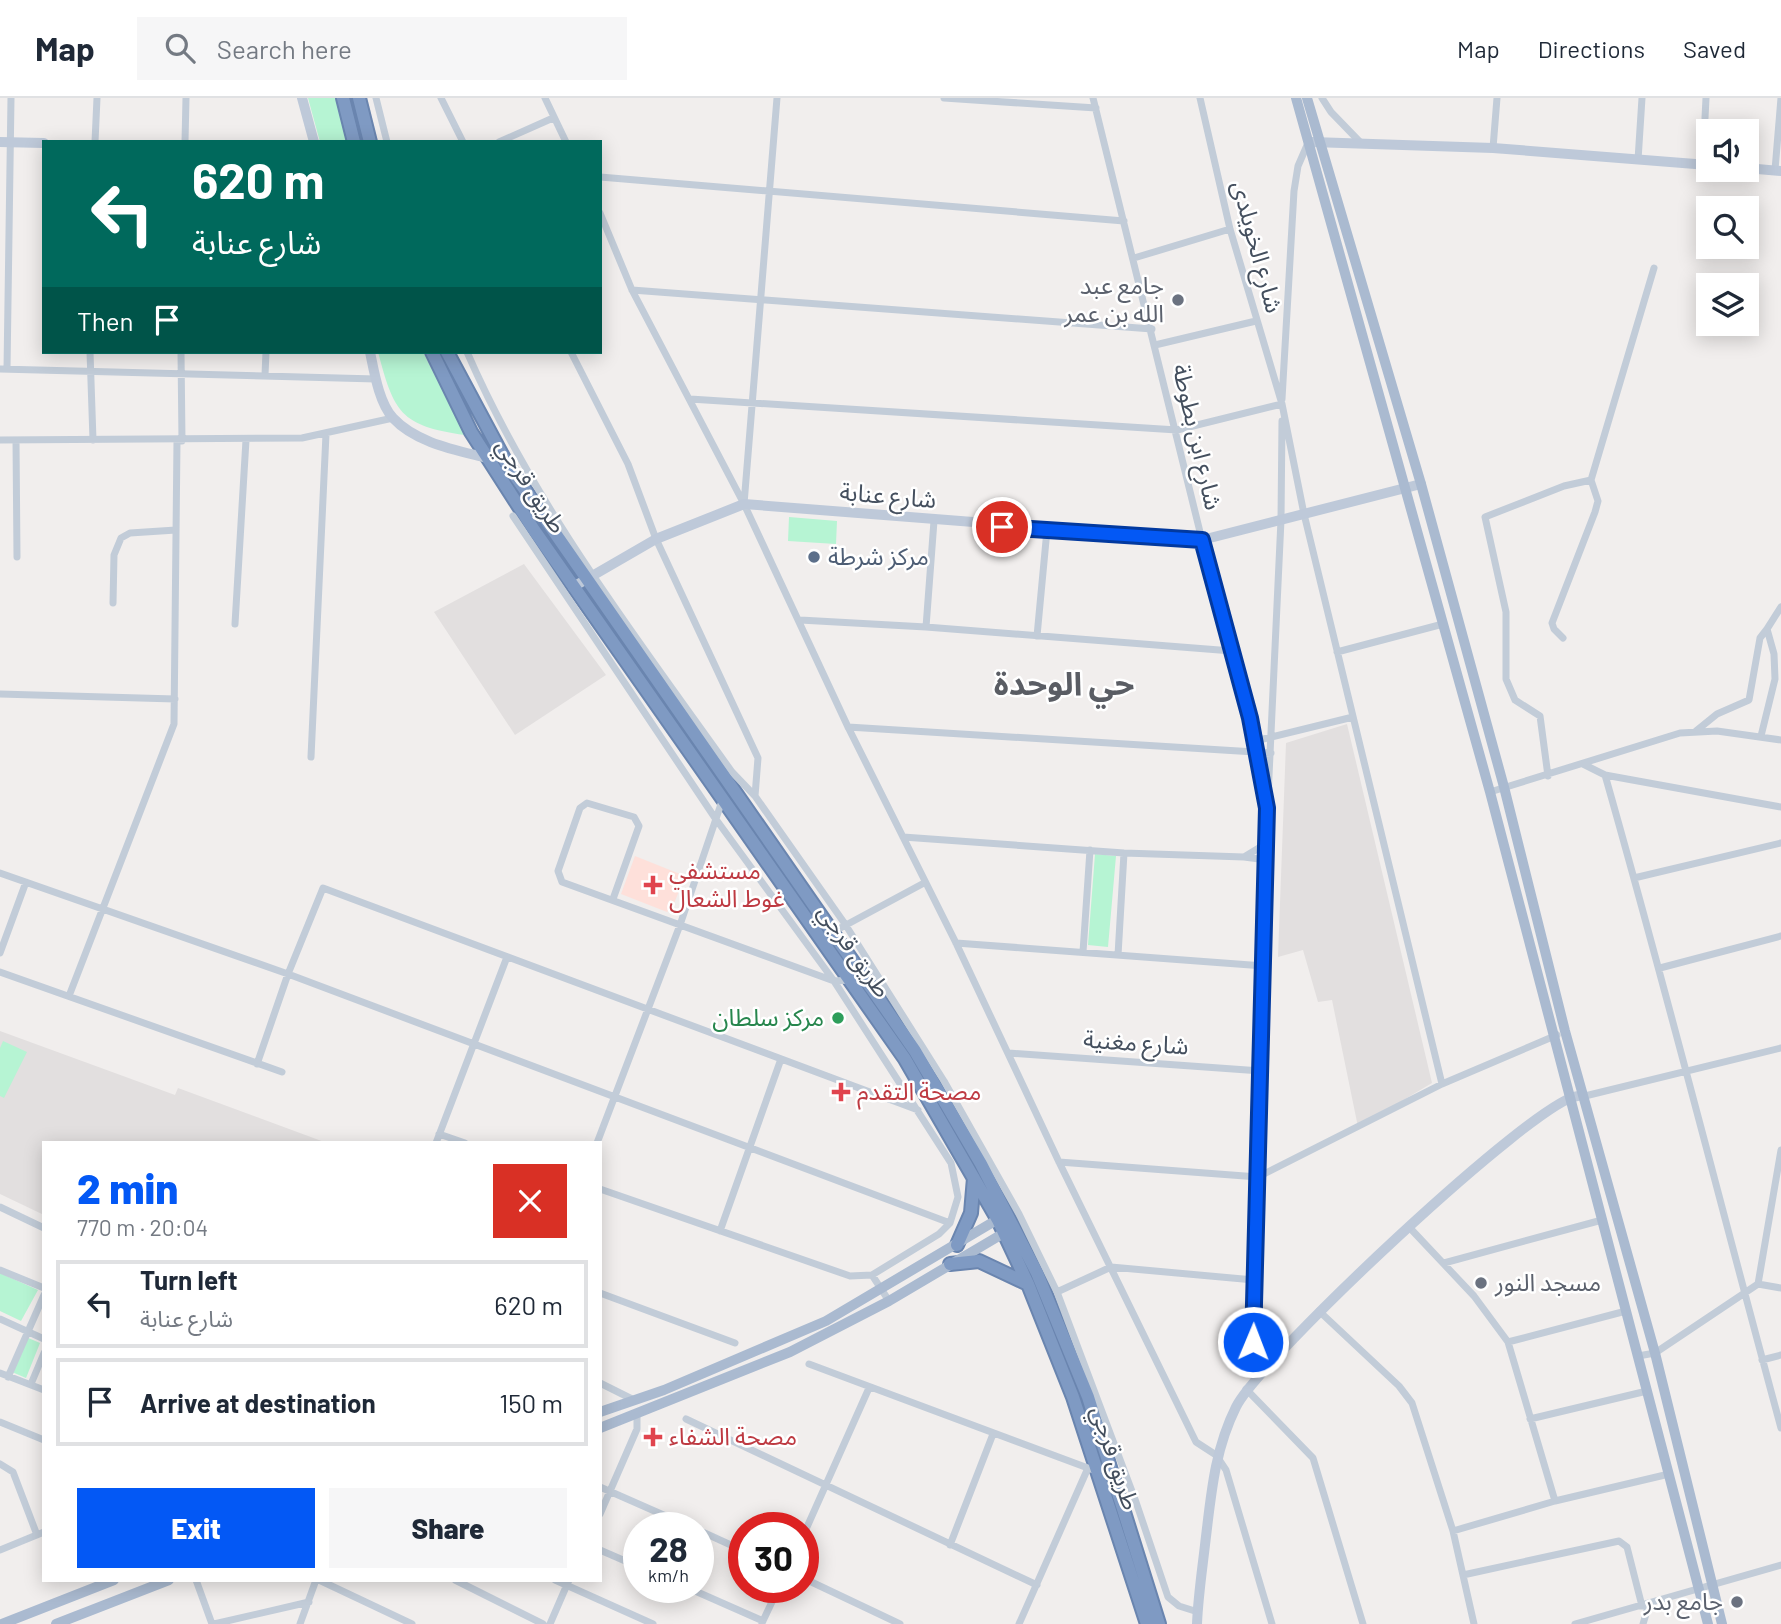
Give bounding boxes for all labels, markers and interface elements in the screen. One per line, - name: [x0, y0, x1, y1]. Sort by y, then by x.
- search box: [137, 17, 627, 80]
- text: Map: [35, 28, 95, 68]
- icon: search: [161, 29, 199, 67]
- text: Search here: [217, 33, 352, 64]
- text: Map: [1457, 34, 1500, 63]
- text: Directions: [1538, 34, 1645, 63]
- text: Saved: [1683, 34, 1746, 63]
- map controls: [1696, 119, 1759, 336]
- button: sound: [1696, 119, 1759, 182]
- text: 620 m: [192, 150, 324, 209]
- icon: left: [77, 168, 168, 259]
- street label: شارع الخويلدى: [1223, 177, 1290, 317]
- button: search: [1696, 196, 1759, 259]
- text: شارع عنابة: [192, 222, 321, 260]
- place label: جامع عبد الله بن عمر: [1063, 270, 1164, 328]
- button: layers: [1696, 273, 1759, 336]
- marker: جامع عبد الله بن عمر: [1170, 292, 1186, 308]
- icon: arrive: [148, 301, 186, 339]
- text: Then: [77, 305, 134, 336]
- street label: شارع ابن بطوطة: [1164, 361, 1229, 513]
- street label: طريق قرجي: [486, 432, 574, 541]
- street label: شارع عنابة: [838, 476, 938, 517]
- pin: [972, 497, 1032, 557]
- icon: arrive: [983, 508, 1021, 546]
- place label: مركز شرطة: [828, 541, 929, 571]
- marker: مركز شرطة: [806, 549, 822, 565]
- district label: حي الوحدة: [994, 663, 1134, 709]
- place label: مستشفي غوط الشعال: [669, 855, 785, 913]
- marker: مستشفي غوط الشعال: [643, 875, 663, 895]
- street label: طريق قرجي: [808, 898, 898, 1006]
- place label: مركز سلطان: [712, 1002, 824, 1032]
- marker: مركز سلطان: [830, 1010, 846, 1026]
- street label: شارع مغنية: [1082, 1023, 1190, 1064]
- place label: مصحة التقدم: [857, 1076, 981, 1110]
- marker: مصحة التقدم: [831, 1082, 851, 1102]
- text: 2 min: [77, 1162, 178, 1212]
- button: close: [493, 1164, 567, 1238]
- text: 770 m · 20:04: [77, 1213, 208, 1241]
- text: Turn left: [140, 1264, 238, 1295]
- place label: مسجد النور: [1494, 1267, 1601, 1297]
- marker: مسجد النور: [1473, 1275, 1489, 1291]
- icon: left: [81, 1285, 119, 1323]
- text: 620 m: [494, 1289, 563, 1320]
- text: شارع عنابة: [140, 1304, 233, 1332]
- position arrow: [1216, 1305, 1290, 1379]
- icon: arrive: [81, 1383, 119, 1421]
- text: Arrive at destination: [140, 1387, 376, 1418]
- text: 150 m: [499, 1387, 563, 1418]
- street label: طريق قرجي: [1081, 1402, 1147, 1515]
- place label: مصحة الشفاء: [669, 1421, 797, 1450]
- marker: مصحة الشفاء: [643, 1427, 663, 1447]
- button: Exit: [77, 1488, 315, 1568]
- button: Share: [329, 1488, 567, 1568]
- speed limit sign: 30: [728, 1512, 819, 1603]
- text: 28: [649, 1527, 688, 1569]
- text: km/h: [648, 1564, 689, 1586]
- place label: جامع بدر: [1643, 1586, 1723, 1619]
- marker: جامع بدر: [1729, 1594, 1745, 1610]

